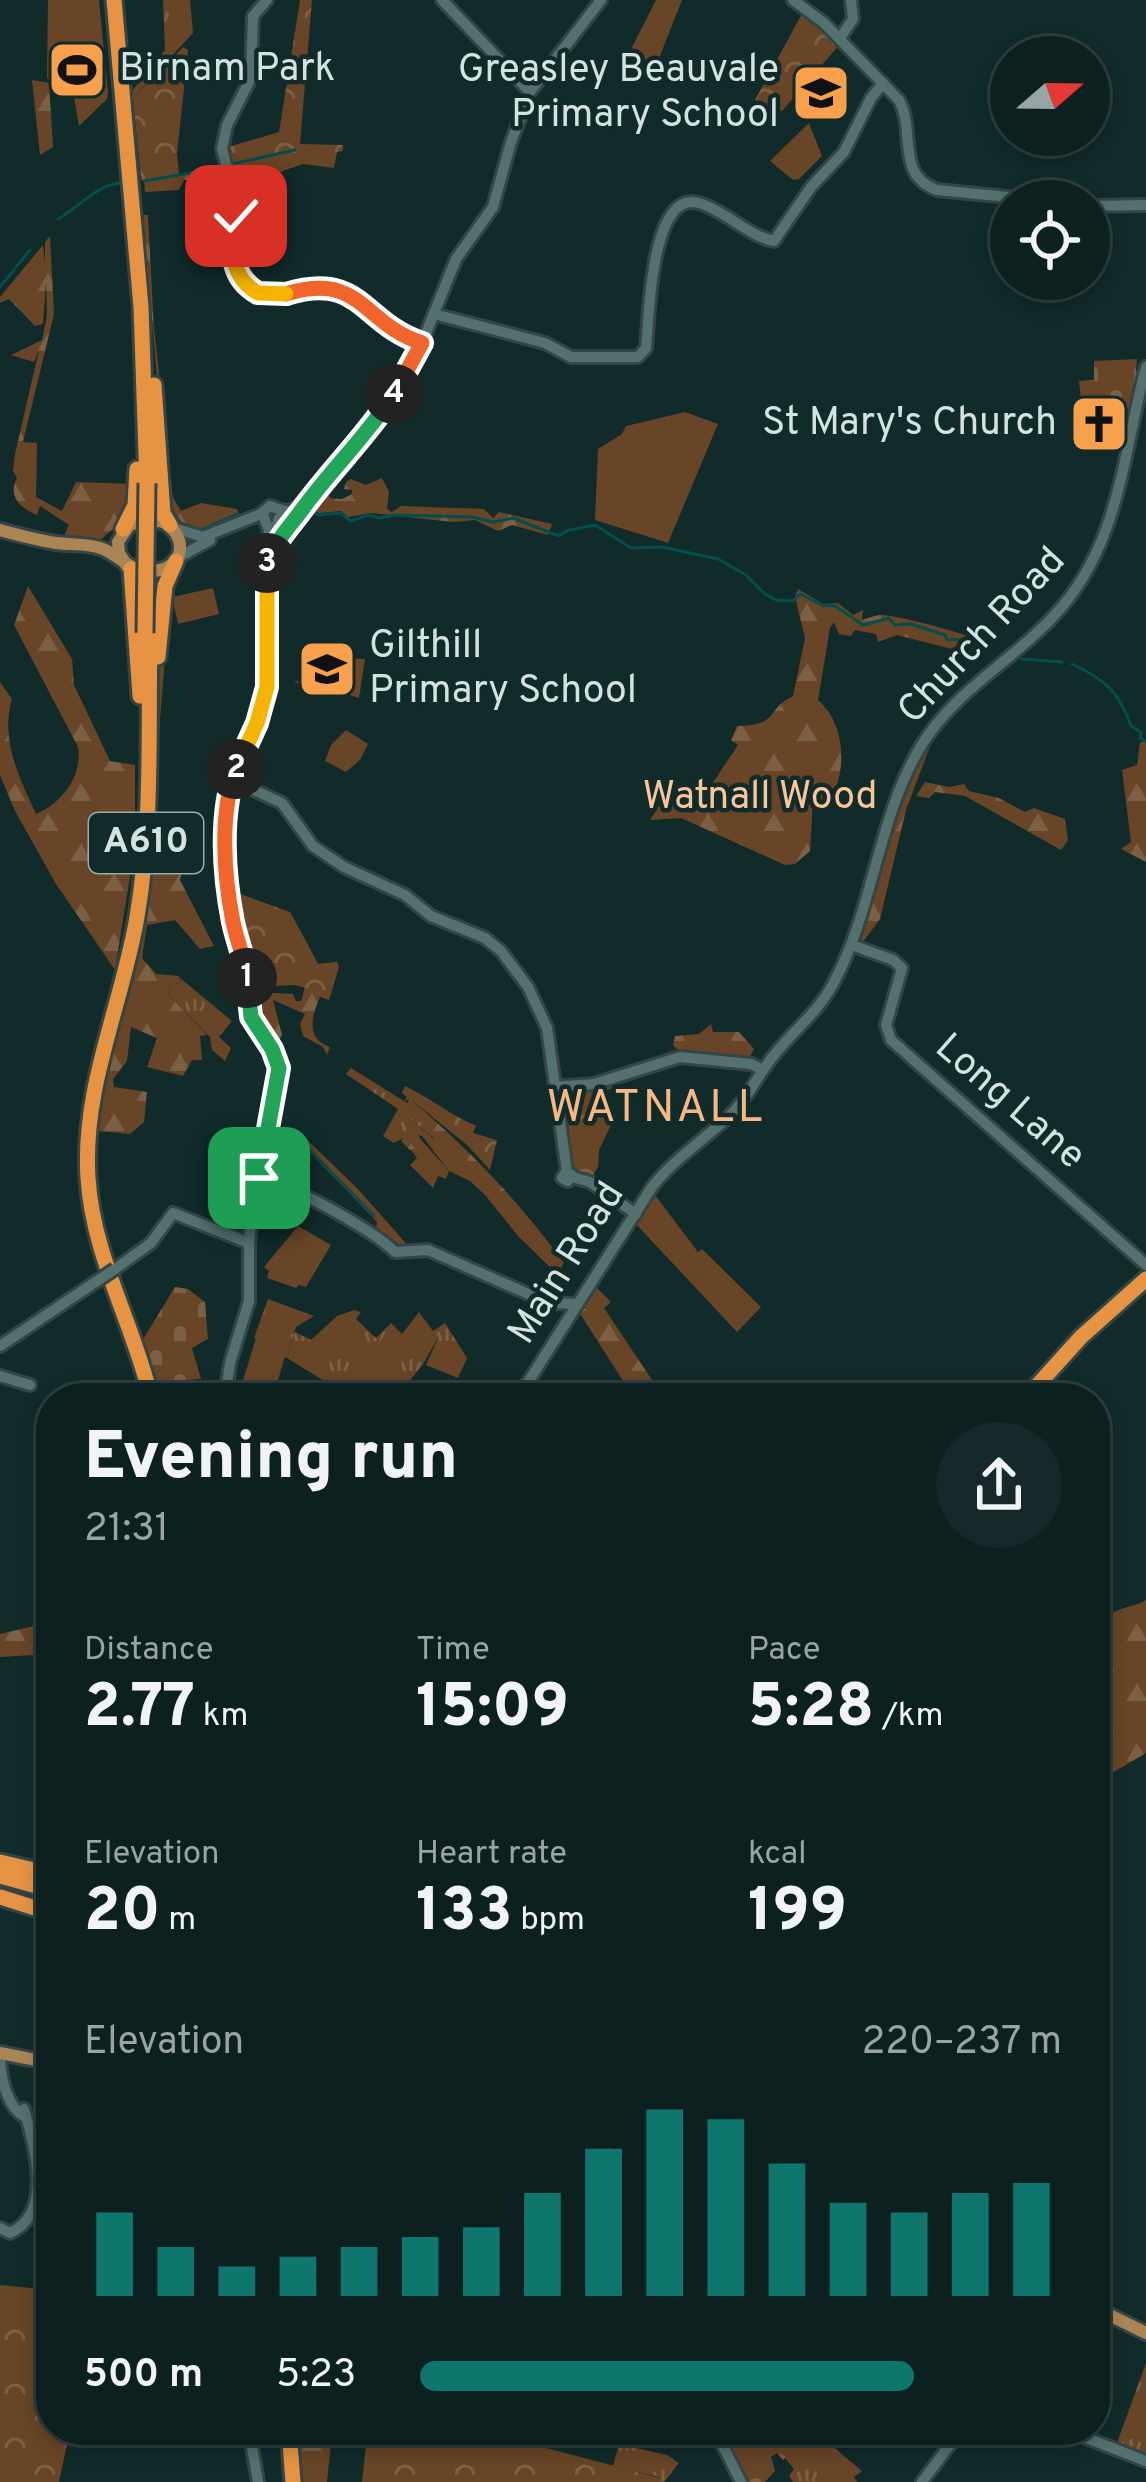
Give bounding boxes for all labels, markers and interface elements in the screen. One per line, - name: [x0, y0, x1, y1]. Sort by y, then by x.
- north arrow: [990, 36, 1110, 156]
- map controls: [990, 36, 1110, 300]
- sports icon: Birnam Park: [46, 39, 108, 101]
- place label: Birnam Park: [119, 46, 335, 95]
- place label: Greasley Beauvale Primary School: [458, 47, 779, 141]
- school or university icon: Greasley Beauvale Primary School: [790, 62, 852, 124]
- pin: [185, 165, 287, 267]
- button: locate: [990, 180, 1110, 300]
- icon: check: [203, 183, 269, 249]
- pin: 4: [364, 364, 424, 424]
- text: 4: [383, 373, 405, 415]
- church icon: St Mary's Church: [1068, 393, 1130, 455]
- place label: St Mary's Church: [762, 400, 1057, 449]
- pin: 3: [237, 533, 297, 593]
- street label: Church Road: [889, 538, 1077, 736]
- text: 3: [257, 542, 277, 584]
- place label: Gilthill Primary School: [369, 623, 637, 717]
- school or university icon: Gilthill Primary School: [296, 638, 358, 700]
- pin: 2: [206, 739, 266, 799]
- text: 2: [226, 748, 246, 790]
- park label: Watnall Wood: [642, 774, 878, 823]
- road number: A610: [89, 813, 203, 873]
- pin: 1: [217, 948, 277, 1008]
- text: 1: [240, 957, 254, 999]
- street label: Long Lane: [924, 1024, 1094, 1182]
- district label: WATNALL: [546, 1081, 766, 1138]
- pin: [208, 1127, 310, 1229]
- icon: arrive: [226, 1145, 292, 1211]
- street label: Main Road: [499, 1174, 637, 1354]
- text: Evening run: [84, 1419, 458, 1502]
- button: share: [936, 1422, 1062, 1548]
- text: 21:31: [84, 1506, 169, 1555]
- text: Distance: [84, 1630, 214, 1672]
- text: Time: [416, 1630, 490, 1672]
- text: Pace: [748, 1630, 821, 1672]
- text: 2.77: [84, 1672, 195, 1748]
- text: 15:09: [416, 1672, 569, 1748]
- text: 5:28: [748, 1672, 874, 1748]
- text: km: [195, 1696, 248, 1738]
- text: /km: [874, 1696, 943, 1738]
- text: Elevation: [84, 1834, 220, 1876]
- text: Heart rate: [416, 1834, 567, 1876]
- text: kcal: [748, 1834, 807, 1876]
- text: 20: [84, 1876, 160, 1952]
- text: 133: [416, 1876, 512, 1952]
- text: 199: [748, 1876, 847, 1952]
- text: m: [160, 1900, 196, 1942]
- text: bpm: [512, 1900, 585, 1942]
- text: Elevation: [84, 2019, 244, 2068]
- text: 220–237 m: [861, 2019, 1062, 2068]
- text: 500 m: [84, 2352, 203, 2401]
- text: 5:23: [276, 2352, 356, 2401]

